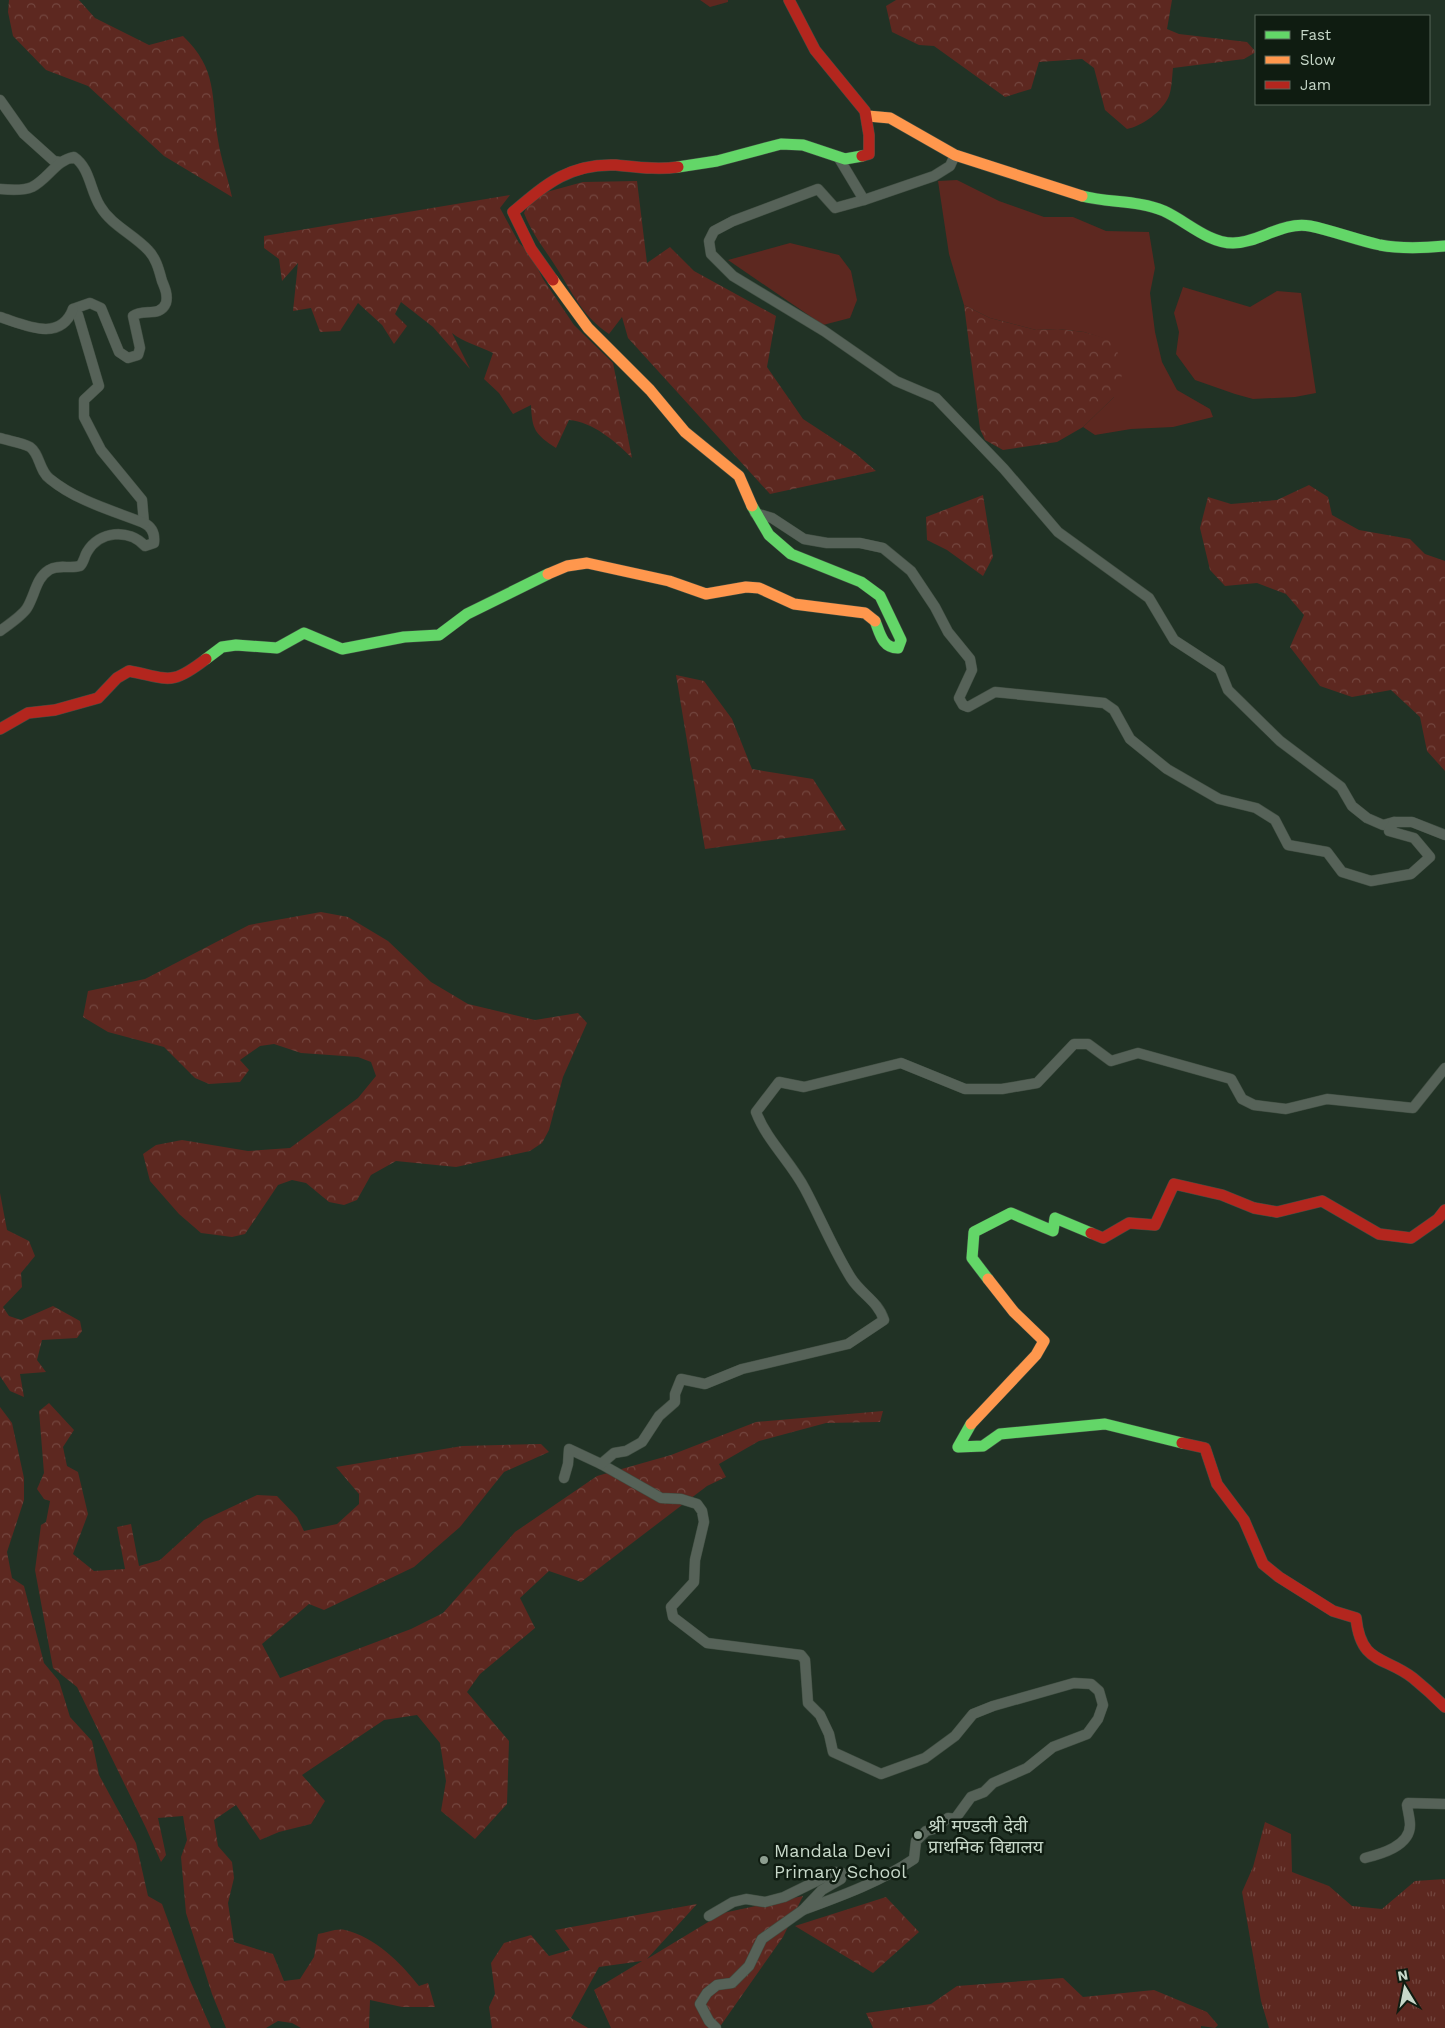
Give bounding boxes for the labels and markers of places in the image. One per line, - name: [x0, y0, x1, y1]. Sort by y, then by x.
- place label: श्री मण्डली देवी प्राथमिक विद्यालय: [928, 1815, 1044, 1857]
- marker: श्री मण्डली देवी प्राथमिक विद्यालय: [912, 1829, 924, 1841]
- place label: Mandala Devi Primary School: [774, 1840, 907, 1882]
- marker: Mandala Devi Primary School: [758, 1854, 770, 1866]

